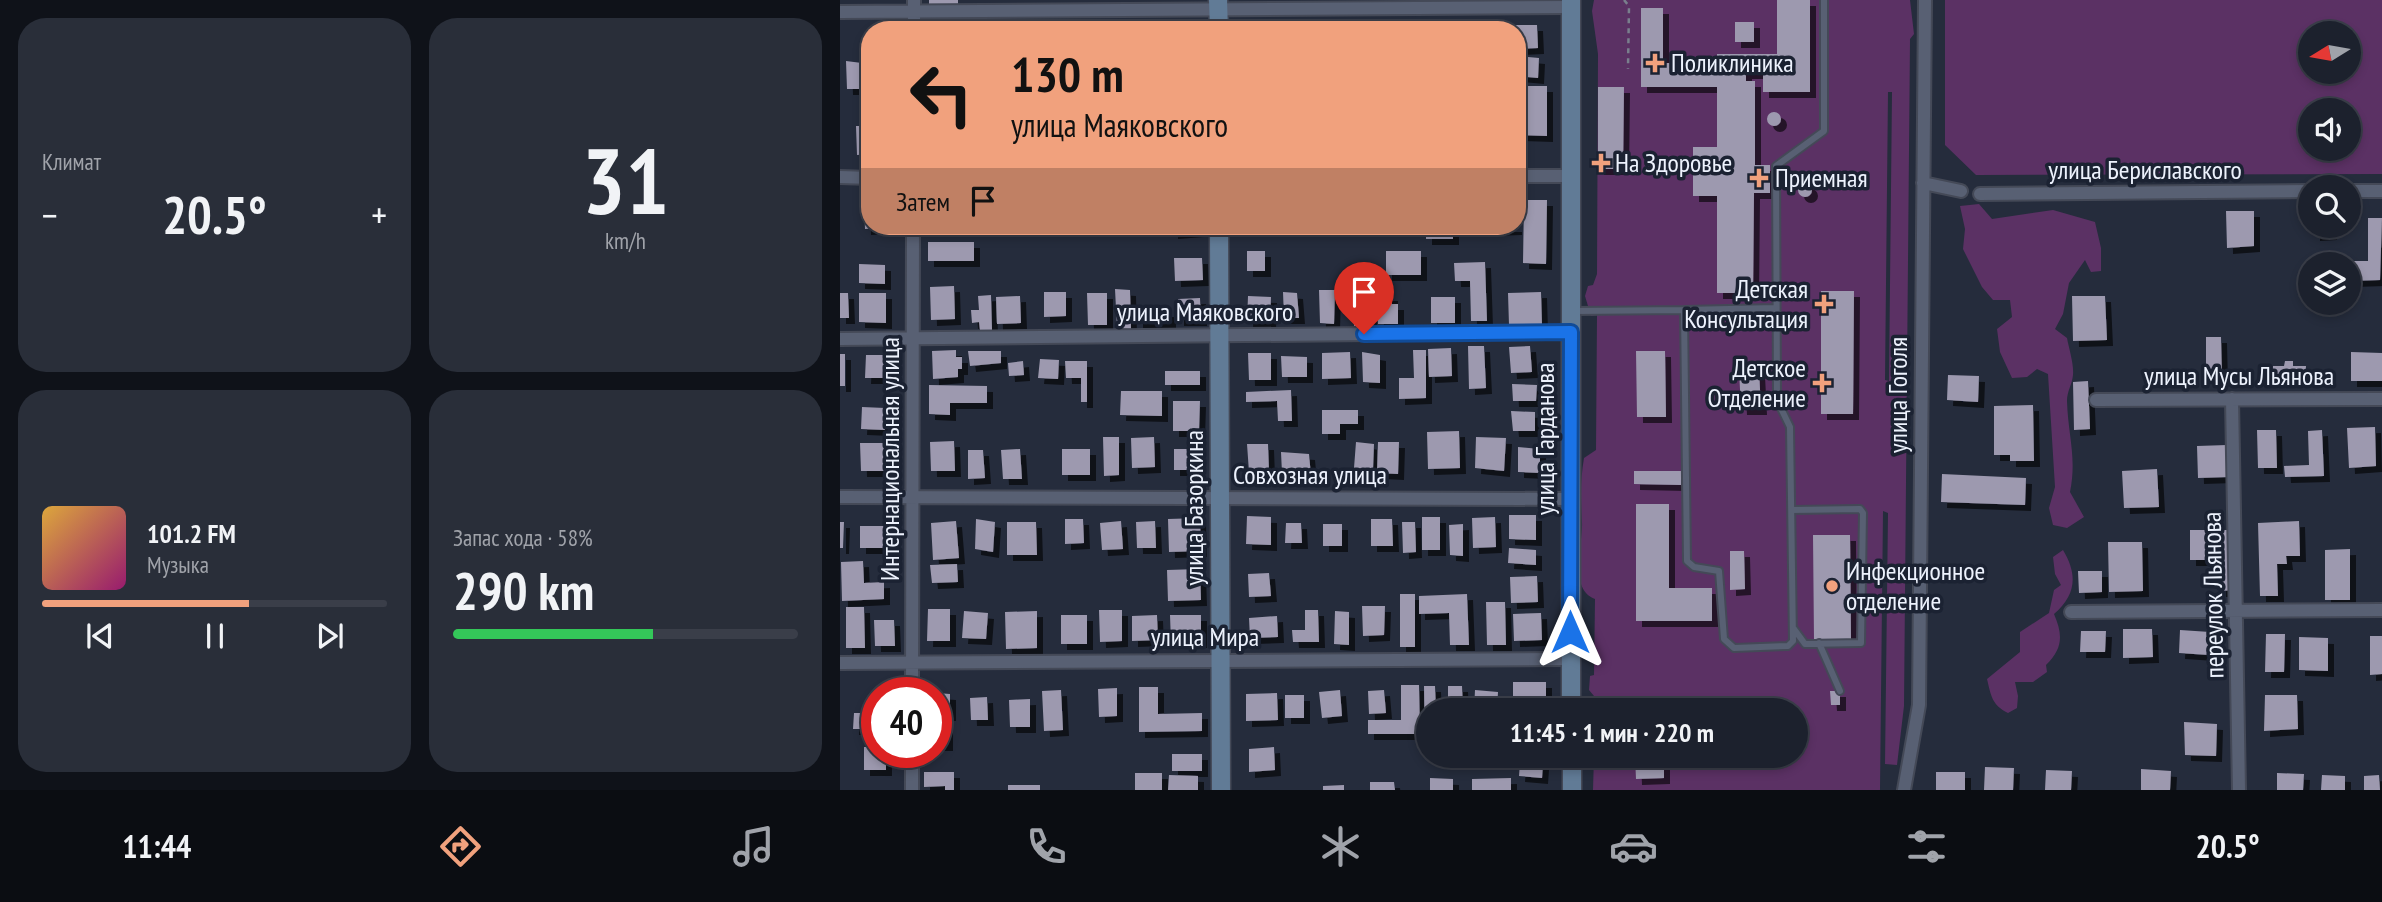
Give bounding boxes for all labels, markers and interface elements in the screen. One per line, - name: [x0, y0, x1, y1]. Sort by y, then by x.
- north arrow: [2298, 21, 2361, 84]
- map controls: [2298, 21, 2361, 315]
- text: 130 m: [1011, 42, 1124, 106]
- place label: Поликлиника: [1671, 46, 1794, 79]
- icon: left: [896, 49, 987, 140]
- marker: Поликлиника: [1645, 53, 1665, 73]
- button: sound: [2298, 98, 2361, 161]
- text: улица Маяковского: [1011, 104, 1228, 146]
- text: 31: [582, 121, 669, 239]
- place label: На Здоровье: [1615, 146, 1732, 179]
- text: Климат: [42, 147, 101, 176]
- street label: улица Бериславского: [2048, 153, 2242, 186]
- marker: На Здоровье: [1593, 155, 1609, 171]
- place label: Приемная: [1775, 161, 1867, 194]
- marker: Приемная: [1749, 168, 1769, 188]
- button: search: [2298, 175, 2361, 238]
- text: 20.5°: [162, 181, 267, 248]
- icon: arrive: [964, 182, 1002, 220]
- text: Затем: [896, 185, 950, 218]
- text: −: [42, 190, 58, 239]
- text: +: [371, 190, 387, 239]
- text: km/h: [605, 226, 646, 255]
- button: layers: [2298, 252, 2361, 315]
- pin: [1334, 262, 1394, 334]
- place label: Детская Консультация: [1684, 272, 1808, 335]
- icon: arrive: [1345, 273, 1383, 311]
- marker: Детская Консультация: [1814, 294, 1834, 314]
- street label: улица Маяковского: [1117, 295, 1293, 328]
- street label: Интернациональная улица: [873, 337, 906, 581]
- street label: улица Гоголя: [1881, 337, 1914, 453]
- place label: Детское Отделение: [1707, 351, 1806, 414]
- street label: улица Мусы Льянова: [2144, 359, 2334, 392]
- street label: улица Гарданова: [1528, 363, 1561, 515]
- marker: Детское Отделение: [1812, 373, 1832, 393]
- street label: улица Базоркина: [1177, 430, 1210, 586]
- street label: Совхозная улица: [1233, 458, 1387, 491]
- street label: переулок Льянова: [2195, 511, 2230, 679]
- text: 101.2 FM: [147, 517, 236, 550]
- text: Запас хода · 58%: [453, 523, 593, 552]
- text: Музыка: [147, 550, 209, 579]
- place label: Инфекционное отделение: [1846, 554, 1985, 617]
- text: 290 km: [453, 557, 594, 624]
- marker: Инфекционное отделение: [1824, 578, 1840, 594]
- position arrow: [1533, 595, 1607, 669]
- icon: previous: [81, 617, 119, 655]
- icon: pause: [196, 617, 234, 655]
- icon: next: [311, 617, 349, 655]
- street label: улица Мира: [1151, 620, 1259, 653]
- speed limit sign: 40: [861, 677, 952, 768]
- text: 11:45 · 1 мин · 220 m: [1510, 716, 1714, 749]
- icon: directions: [436, 822, 485, 871]
- icon: music: [729, 822, 778, 871]
- icon: phone: [1022, 822, 1071, 871]
- icon: climate: [1316, 822, 1365, 871]
- icon: car: [1609, 822, 1658, 871]
- icon: filters: [1902, 822, 1951, 871]
- text: 11:44: [122, 825, 191, 867]
- text: 20.5°: [2195, 825, 2260, 867]

